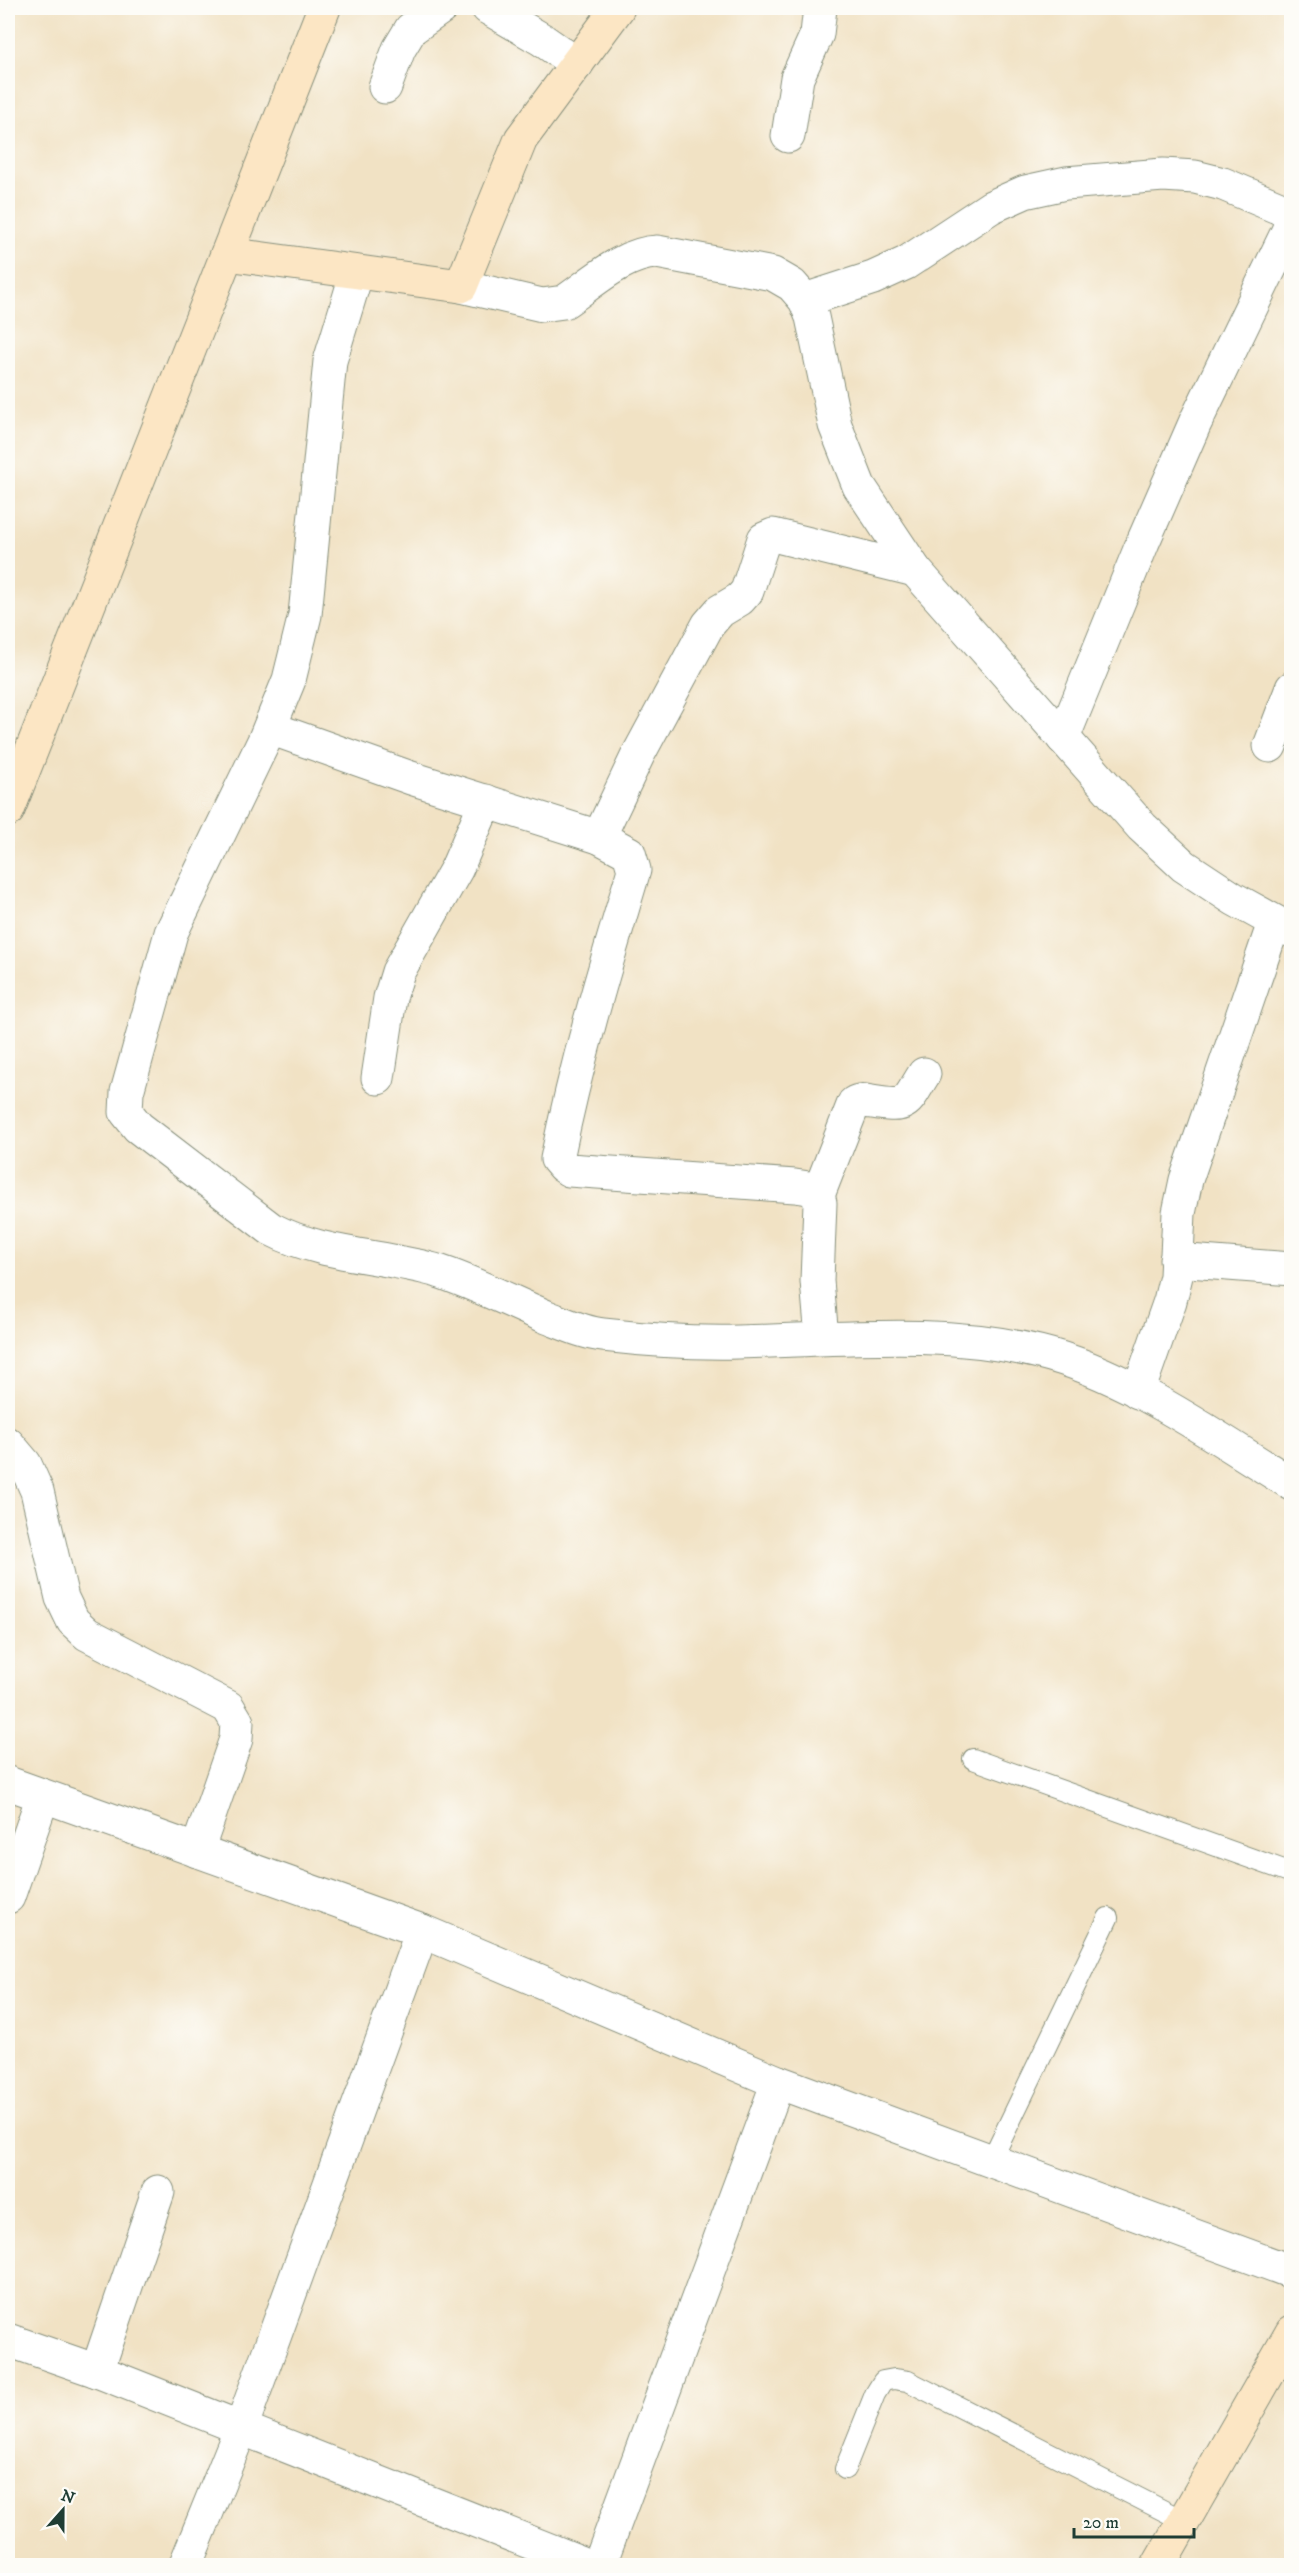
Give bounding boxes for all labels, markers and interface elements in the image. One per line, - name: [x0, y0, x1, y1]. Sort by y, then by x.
- north arrow: [33, 2480, 93, 2540]
- text: N: [58, 2485, 78, 2509]
- scale bar: [1074, 2501, 1194, 2539]
- text: 20 m: [1083, 2512, 1119, 2534]

